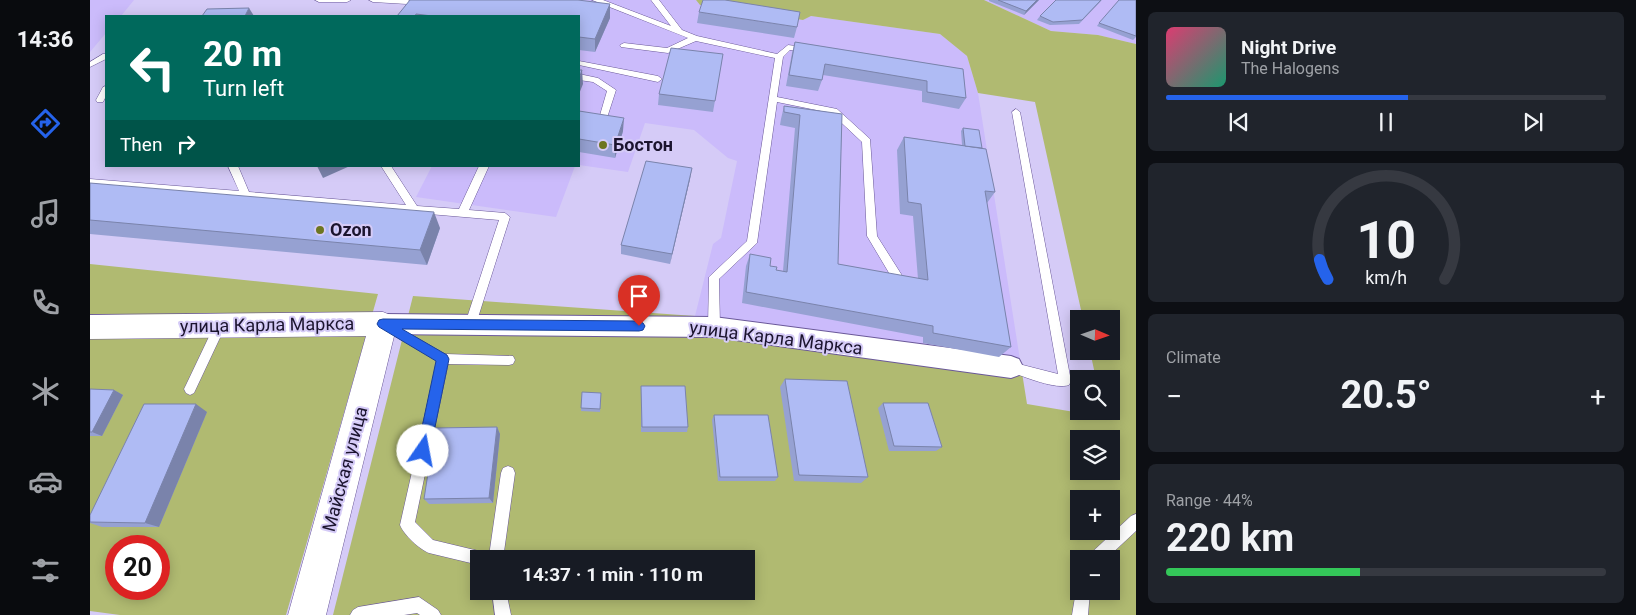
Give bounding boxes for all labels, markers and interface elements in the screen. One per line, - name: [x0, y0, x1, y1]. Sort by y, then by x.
- text: 14:36: [17, 27, 73, 52]
- text: 20 m: [203, 34, 282, 75]
- icon: left: [120, 35, 185, 100]
- text: Night Drive: [1241, 36, 1336, 59]
- text: The Halogens: [1241, 59, 1340, 78]
- text: Turn left: [203, 76, 284, 101]
- icon: directions: [28, 106, 63, 141]
- icon: previous: [1225, 108, 1253, 136]
- icon: pause: [1372, 108, 1400, 136]
- icon: next: [1519, 108, 1547, 136]
- icon: right: [172, 130, 200, 158]
- text: Then: [120, 133, 162, 156]
- place label: Бостон: [613, 134, 673, 155]
- marker: Бостон: [597, 139, 609, 151]
- icon: music: [28, 196, 63, 231]
- text: 10: [1356, 210, 1416, 271]
- place label: Ozon: [330, 219, 372, 240]
- marker: Ozon: [314, 224, 326, 236]
- text: km/h: [1365, 267, 1407, 288]
- pin: [618, 275, 660, 326]
- icon: arrive: [625, 282, 653, 310]
- icon: phone: [28, 285, 63, 320]
- north arrow: [1070, 310, 1120, 360]
- map controls: [1070, 310, 1120, 600]
- street label: улица Карла Маркса: [180, 312, 354, 337]
- street label: улица Карла Маркса: [688, 316, 864, 359]
- text: Climate: [1166, 348, 1221, 367]
- button: search: [1070, 370, 1120, 420]
- text: 20.5°: [1340, 373, 1432, 417]
- icon: climate: [28, 374, 63, 409]
- text: −: [1166, 380, 1182, 413]
- text: +: [1590, 380, 1606, 413]
- street label: Майская улица: [318, 404, 371, 534]
- position arrow: [396, 424, 448, 476]
- button: layers: [1070, 430, 1120, 480]
- icon: car: [28, 464, 63, 499]
- button: +: [1070, 490, 1120, 540]
- text: Range · 44%: [1166, 491, 1253, 510]
- text: 220 km: [1166, 516, 1294, 560]
- speed limit sign: 20: [105, 535, 170, 600]
- button: −: [1070, 550, 1120, 600]
- icon: filters: [28, 553, 63, 588]
- text: 14:37 · 1 min · 110 m: [522, 563, 703, 586]

